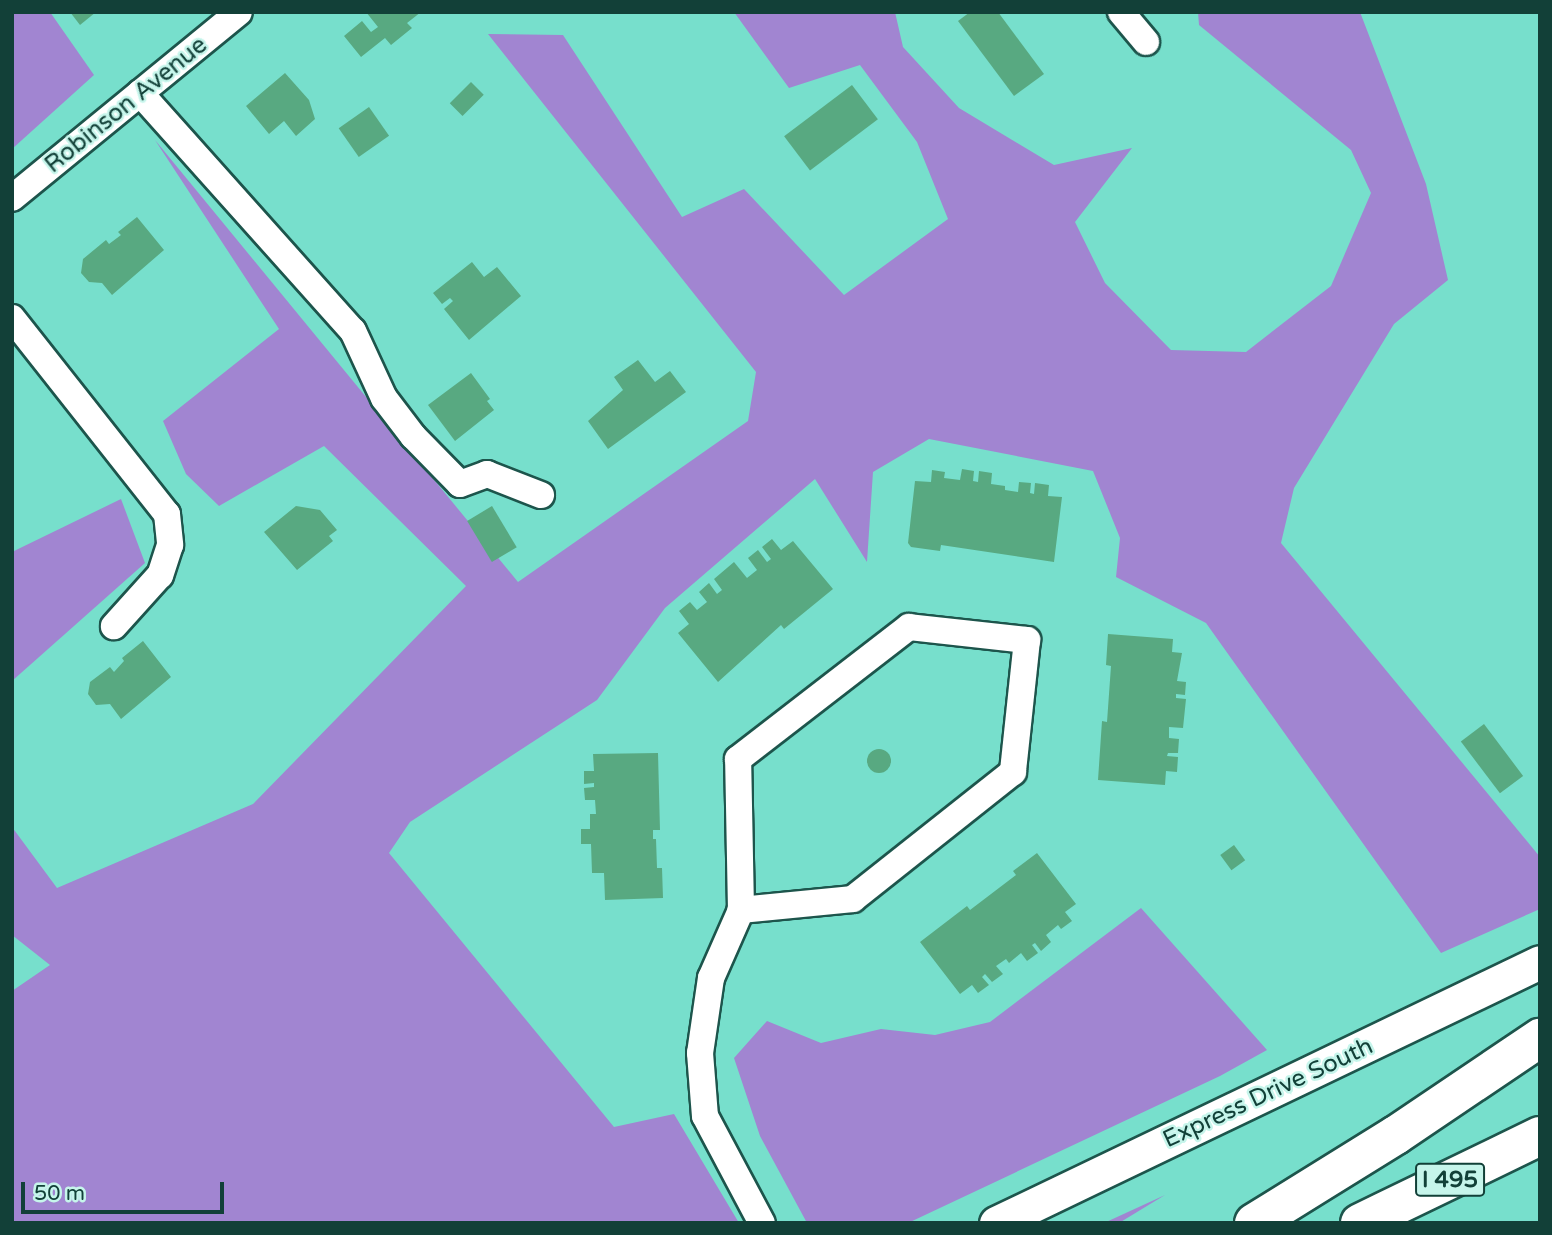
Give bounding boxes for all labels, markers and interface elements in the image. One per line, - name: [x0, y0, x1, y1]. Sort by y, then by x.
- street label: Robinson Avenue: [39, 31, 213, 179]
- street label: Express Drive South: [1158, 1032, 1378, 1154]
- road number: I 495: [1415, 1161, 1485, 1200]
- scale bar: [24, 1168, 228, 1212]
- text: 50 m: [34, 1181, 85, 1206]

